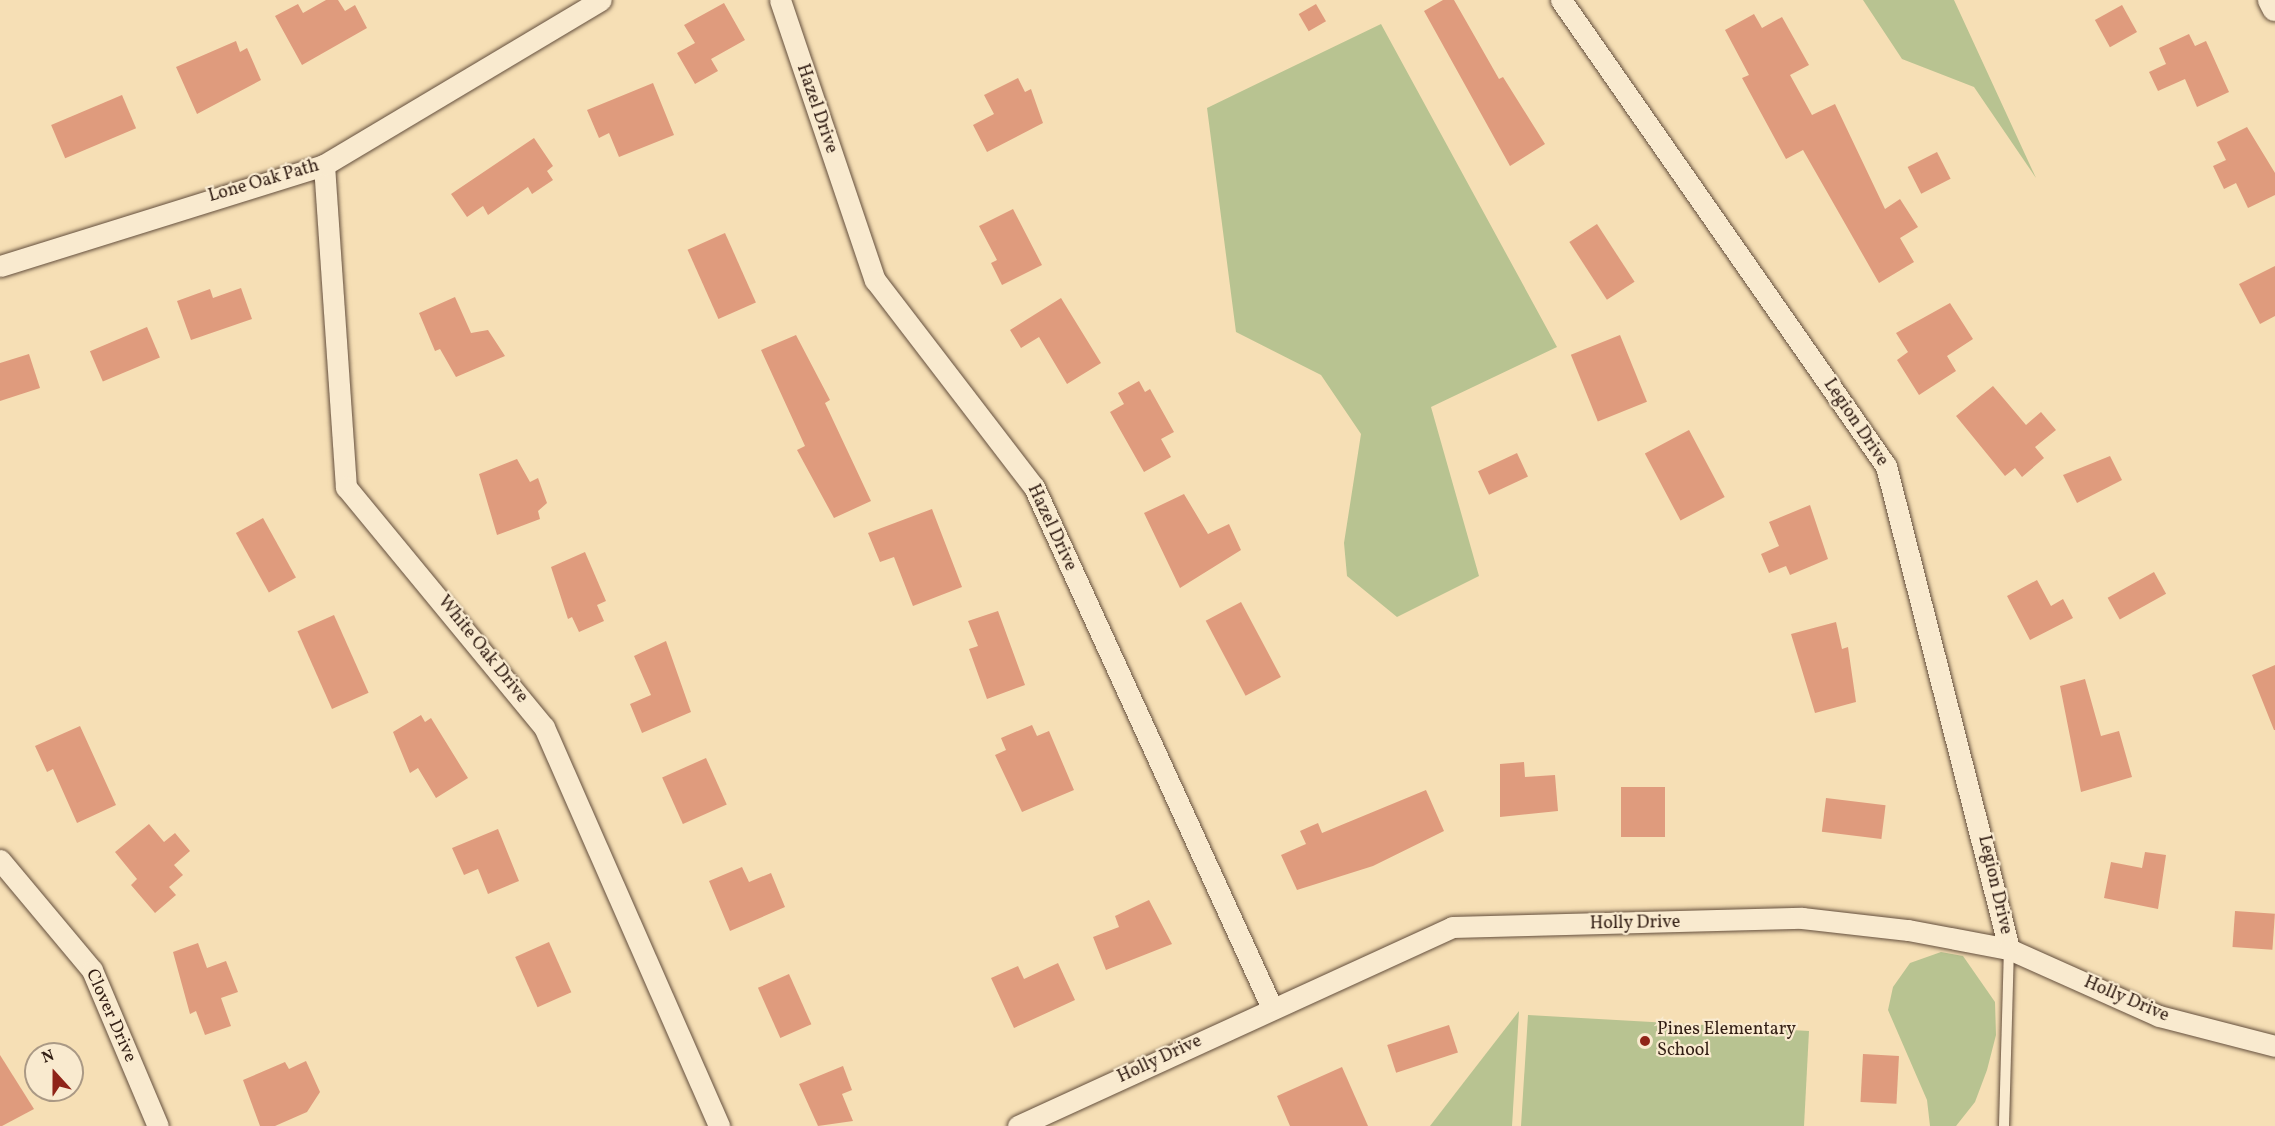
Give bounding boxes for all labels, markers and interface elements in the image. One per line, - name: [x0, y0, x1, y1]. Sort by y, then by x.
- street label: Hazel Drive: [791, 62, 841, 156]
- street label: Lone Oak Path: [206, 156, 322, 208]
- street label: Legion Drive: [1818, 375, 1892, 471]
- street label: Hazel Drive: [1022, 481, 1080, 575]
- street label: White Oak Drive: [432, 592, 532, 708]
- street label: Legion Drive: [1972, 833, 2016, 937]
- street label: Holly Drive: [1589, 912, 1681, 936]
- street label: Clover Drive: [80, 966, 140, 1066]
- street label: Holly Drive: [2080, 972, 2172, 1028]
- place label: Pines Elementary School: [1657, 1020, 1796, 1062]
- street label: Holly Drive: [1114, 1031, 1206, 1089]
- marker: Pines Elementary School: [1638, 1034, 1652, 1048]
- north arrow: [24, 1042, 84, 1102]
- text: N: [39, 1045, 58, 1069]

